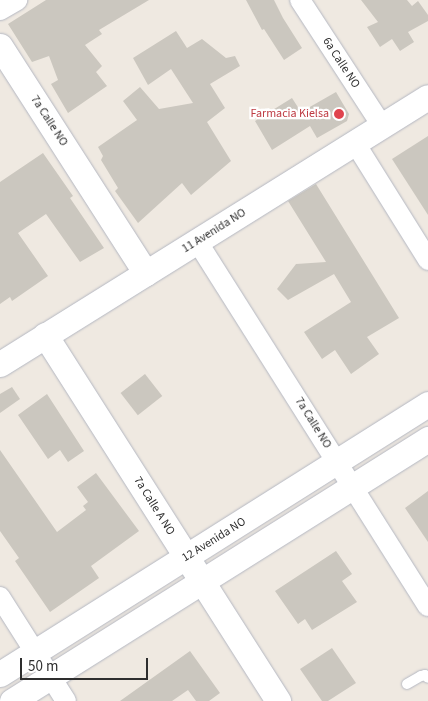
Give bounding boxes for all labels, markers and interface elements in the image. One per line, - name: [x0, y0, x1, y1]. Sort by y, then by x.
- street label: 6a Calle NO: [319, 35, 363, 91]
- street label: 7a Calle NO: [27, 93, 71, 149]
- place label: Farmacia Kielsa: [250, 107, 329, 121]
- marker: Farmacia Kielsa: [333, 108, 345, 120]
- street label: 11 Avenida NO: [179, 206, 249, 256]
- street label: 7a Calle NO: [292, 395, 334, 451]
- street label: 7a Calle A NO: [130, 474, 178, 538]
- street label: 12 Avenida NO: [179, 515, 249, 565]
- scale bar: [22, 648, 150, 680]
- text: 50 m: [28, 656, 58, 677]

